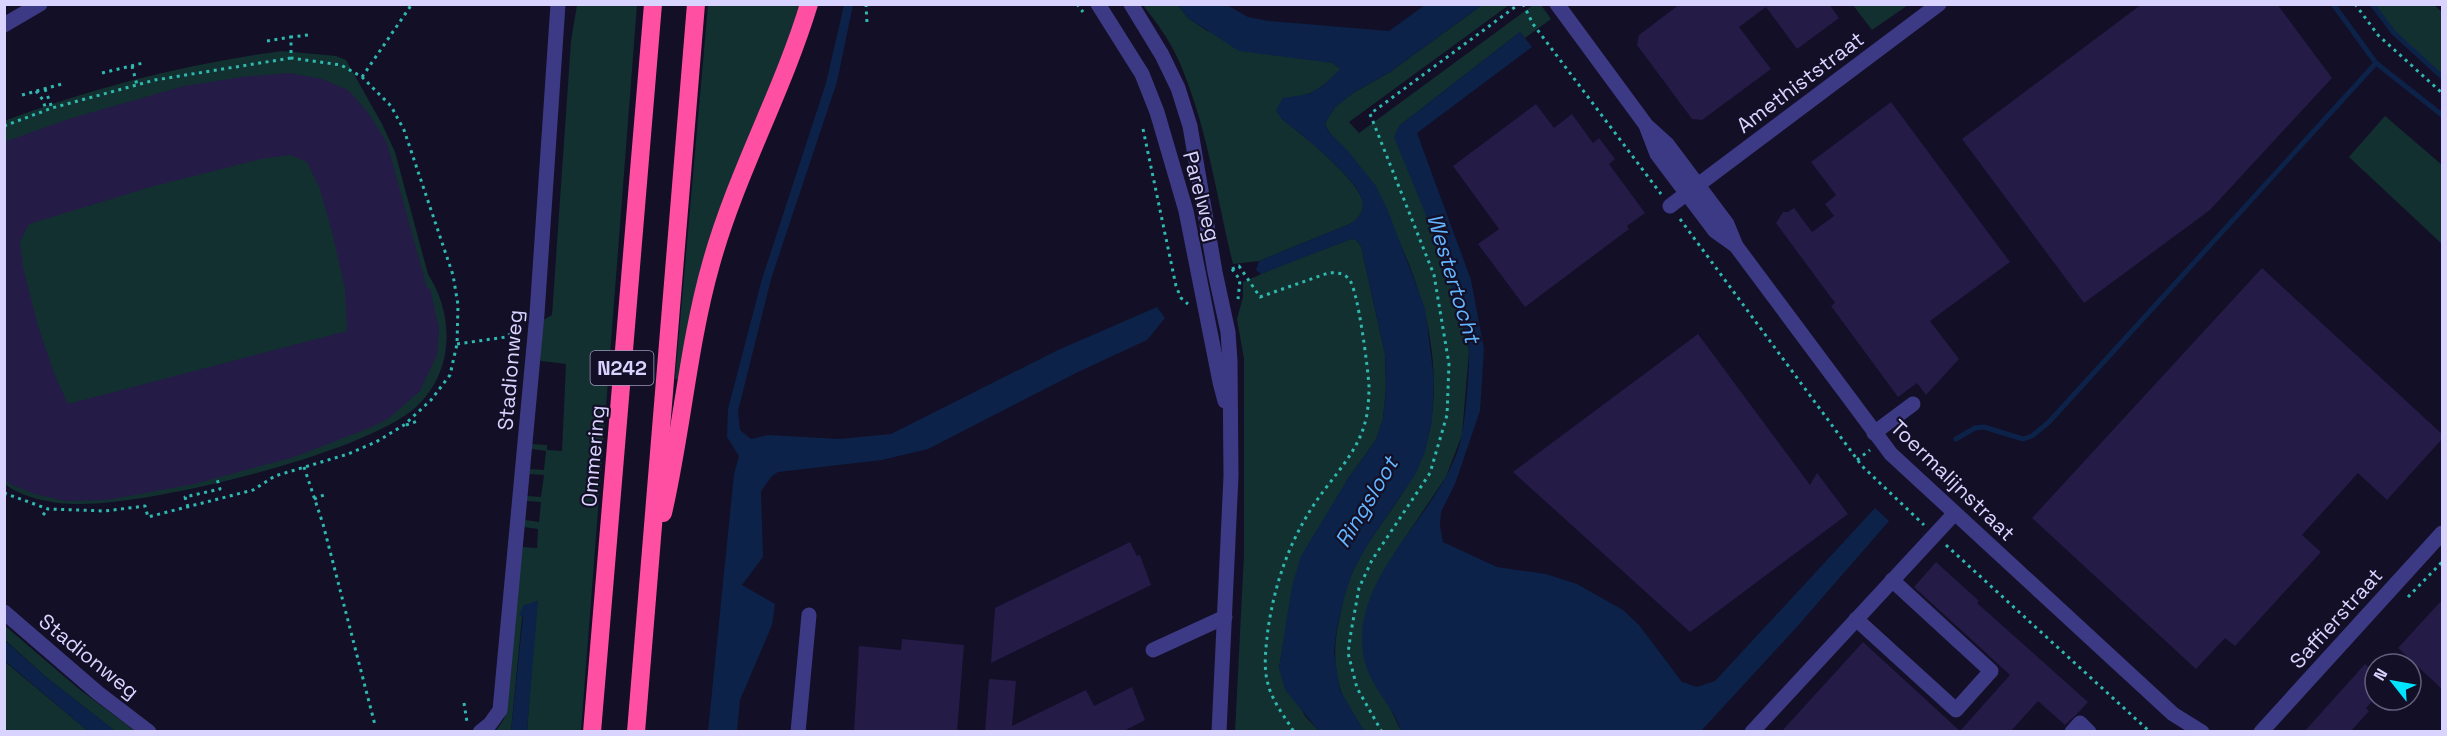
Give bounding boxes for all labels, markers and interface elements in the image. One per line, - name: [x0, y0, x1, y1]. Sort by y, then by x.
- street label: Amethiststraat: [1731, 25, 1869, 139]
- street label: Parelweg: [1177, 148, 1227, 244]
- water label: Westertocht: [1421, 210, 1488, 348]
- street label: Stadionweg: [491, 308, 529, 432]
- road number: N242: [590, 351, 654, 385]
- street label: Ommering: [575, 404, 611, 508]
- street label: Toermalijnstraat: [1885, 414, 2021, 546]
- water label: Ringsloot: [1328, 450, 1405, 552]
- street label: Saffierstraat: [2284, 562, 2388, 674]
- street label: Stadionweg: [33, 607, 145, 705]
- north arrow: [2363, 652, 2423, 712]
- text: N: [2369, 665, 2392, 685]

